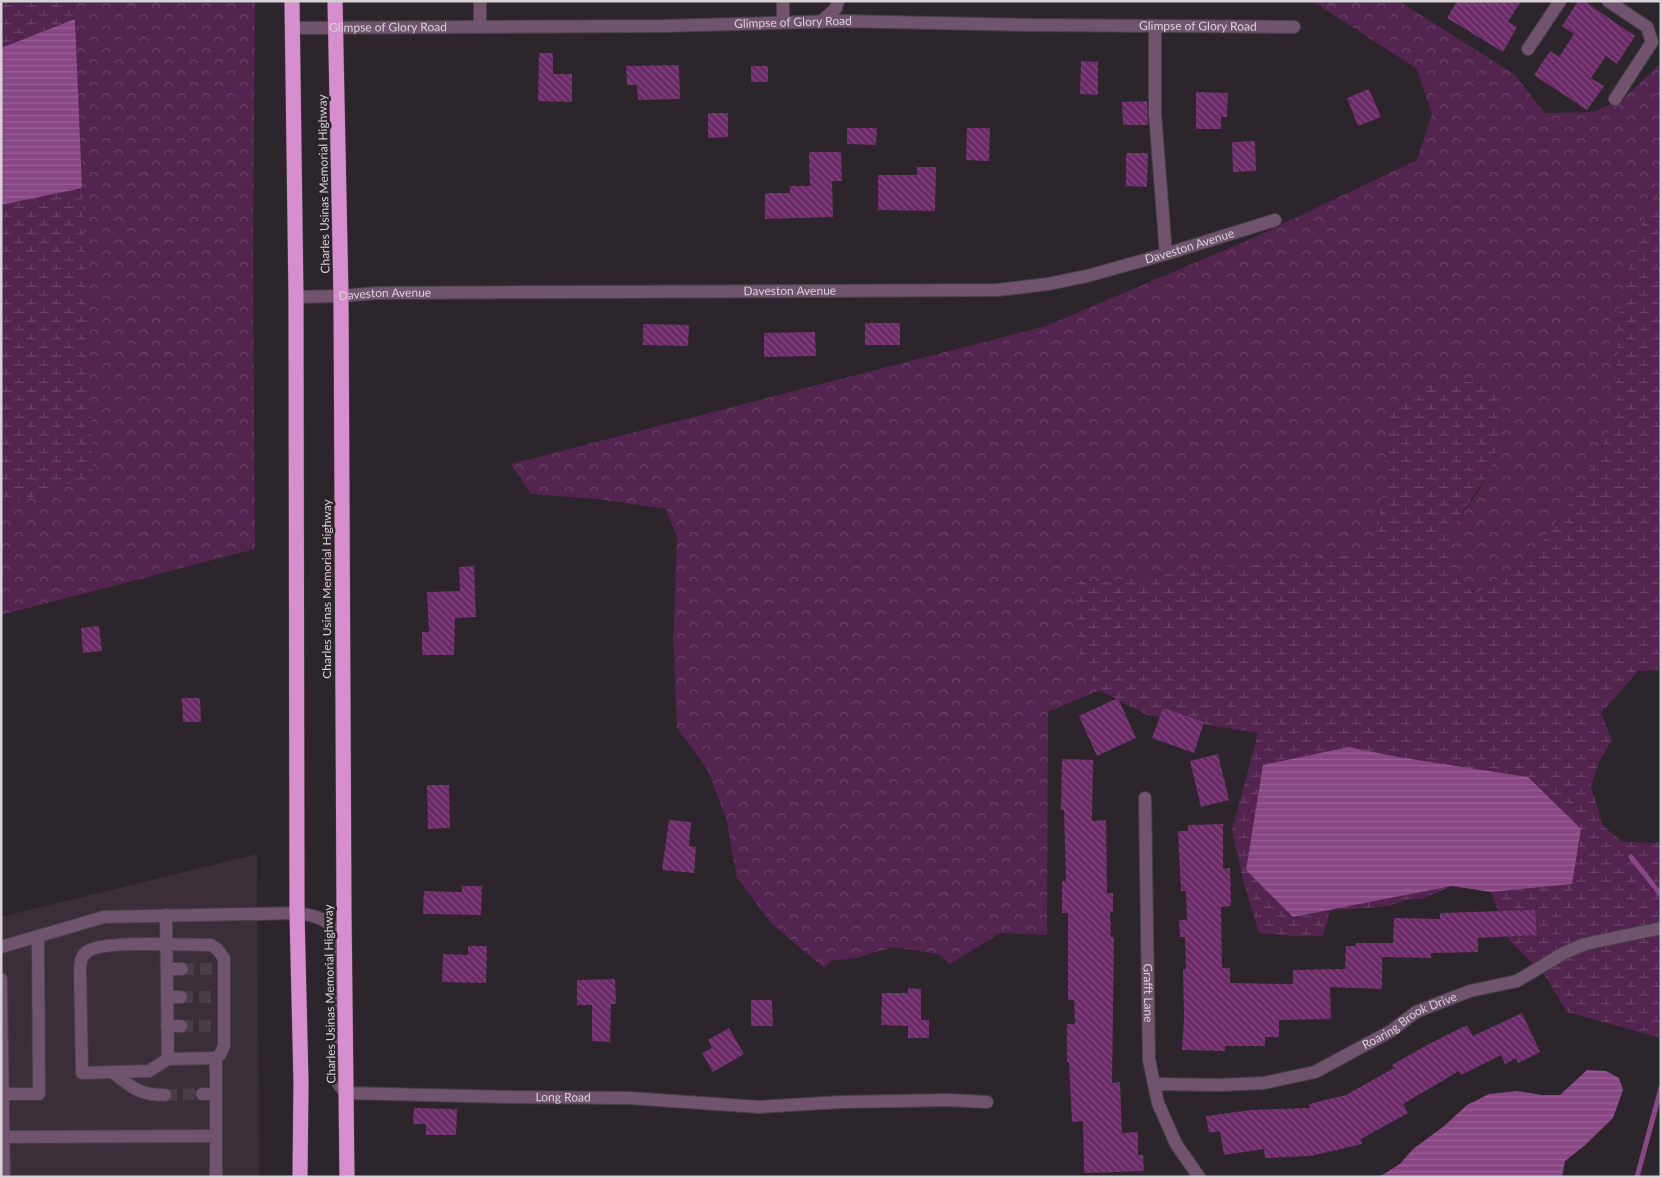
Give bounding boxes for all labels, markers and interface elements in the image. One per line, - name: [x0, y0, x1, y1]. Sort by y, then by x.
- street label: Glimpse of Glory Road: [734, 13, 852, 31]
- street label: Glimpse of Glory Road: [1139, 18, 1257, 34]
- street label: Glimpse of Glory Road: [329, 19, 447, 35]
- street label: Charles Usinas Memorial Highway: [314, 93, 333, 274]
- street label: Daveston Avenue: [1143, 225, 1236, 267]
- street label: Daveston Avenue: [743, 283, 836, 298]
- street label: Daveston Avenue: [338, 285, 431, 303]
- street label: Charles Usinas Memorial Highway: [319, 499, 334, 679]
- street label: Charles Usinas Memorial Highway: [320, 903, 339, 1084]
- street label: Grafft Lane: [1141, 963, 1156, 1023]
- street label: Roaring Brook Drive: [1359, 989, 1459, 1052]
- street label: Long Road: [535, 1089, 591, 1105]

